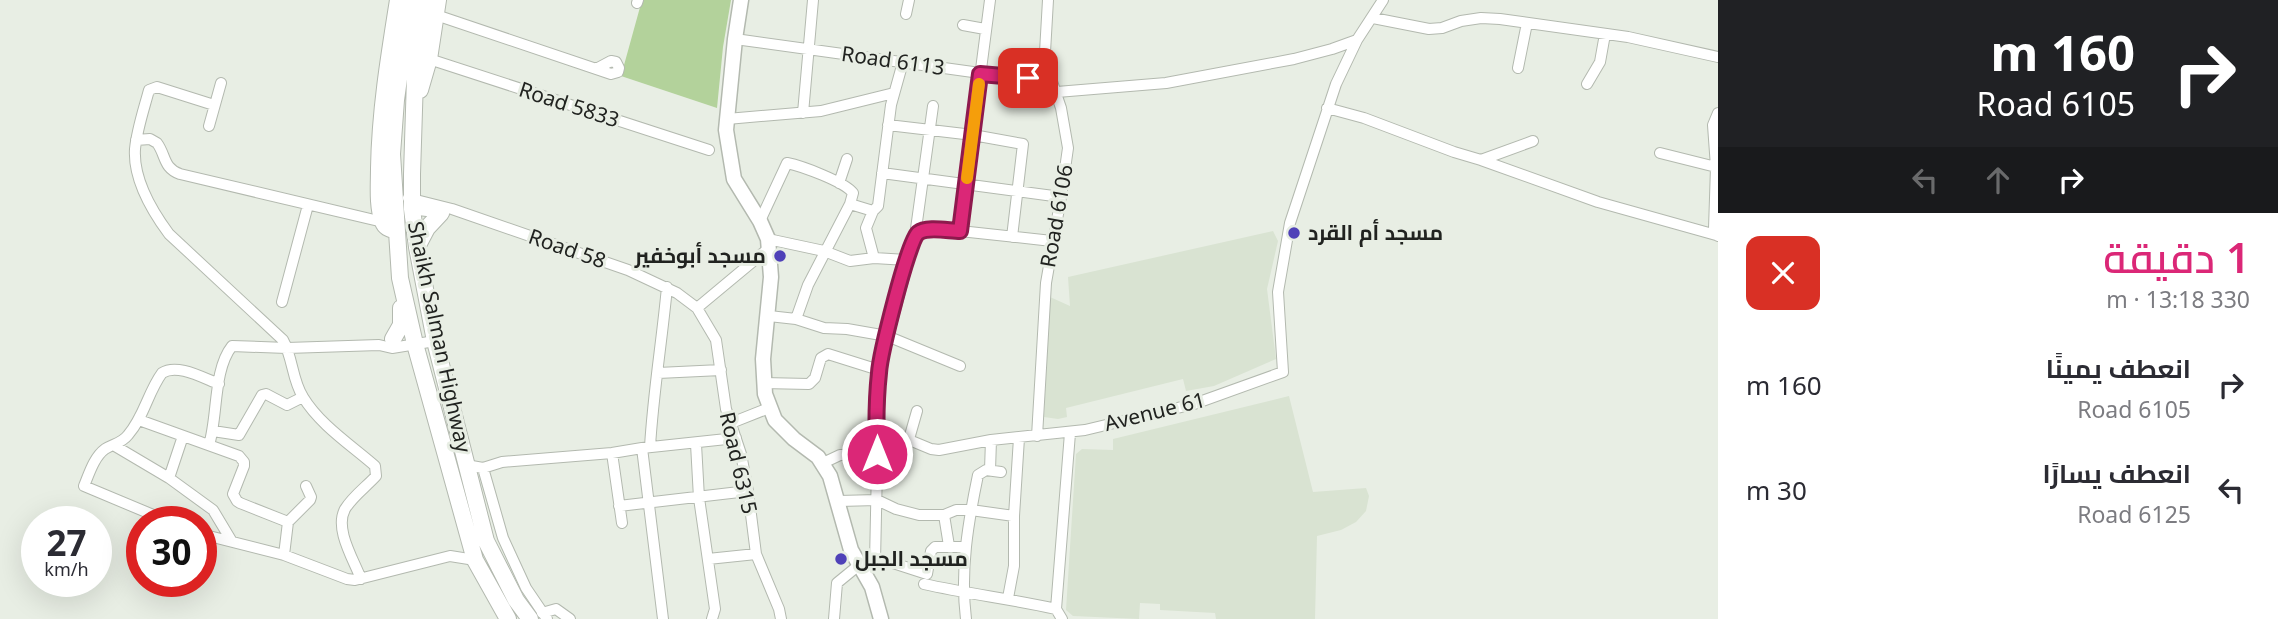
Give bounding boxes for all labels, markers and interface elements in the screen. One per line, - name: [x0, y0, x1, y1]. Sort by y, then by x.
- text: 160 m: [1990, 19, 2135, 85]
- icon: right: [2159, 28, 2250, 119]
- street label: Road 6113: [840, 39, 947, 81]
- pin: [998, 48, 1058, 108]
- icon: arrive: [1009, 59, 1047, 97]
- street label: Road 5833: [516, 75, 623, 133]
- text: Road 6105: [1977, 82, 2135, 125]
- icon: left: [1906, 161, 1944, 199]
- icon: ahead: [1979, 161, 2017, 199]
- icon: right: [2052, 161, 2090, 199]
- street label: Road 6106: [1033, 162, 1079, 269]
- place label: مسجد أم القرد: [1308, 218, 1443, 247]
- street label: Shaikh Salman Highway: [402, 219, 478, 455]
- street label: Road 58: [525, 222, 610, 274]
- marker: مسجد أم القرد: [1286, 225, 1302, 241]
- text: 1 دقيقة: [2103, 228, 2250, 285]
- button: close: [1746, 236, 1820, 310]
- place label: مسجد أبوخفير: [634, 241, 766, 269]
- marker: مسجد أبوخفير: [772, 248, 788, 264]
- text: 330 m · 13:18: [2106, 283, 2250, 315]
- text: انعطف يمينًا: [2046, 350, 2191, 386]
- icon: right: [2212, 366, 2250, 404]
- text: 160 m: [1746, 367, 1822, 403]
- street label: Avenue 61: [1101, 385, 1208, 437]
- text: Road 6105: [2077, 393, 2191, 425]
- street label: Road 6315: [714, 409, 764, 517]
- position arrow: [840, 417, 914, 491]
- text: انعطف يسارًا: [2042, 455, 2191, 491]
- icon: left: [2212, 471, 2250, 509]
- text: 30 m: [1746, 472, 1807, 508]
- text: Road 6125: [2077, 498, 2191, 530]
- speed limit sign: 30: [126, 506, 217, 597]
- text: 27: [46, 519, 87, 566]
- place label: مسجد الجبل: [855, 544, 968, 572]
- marker: مسجد الجبل: [833, 551, 849, 567]
- text: km/h: [44, 557, 89, 581]

